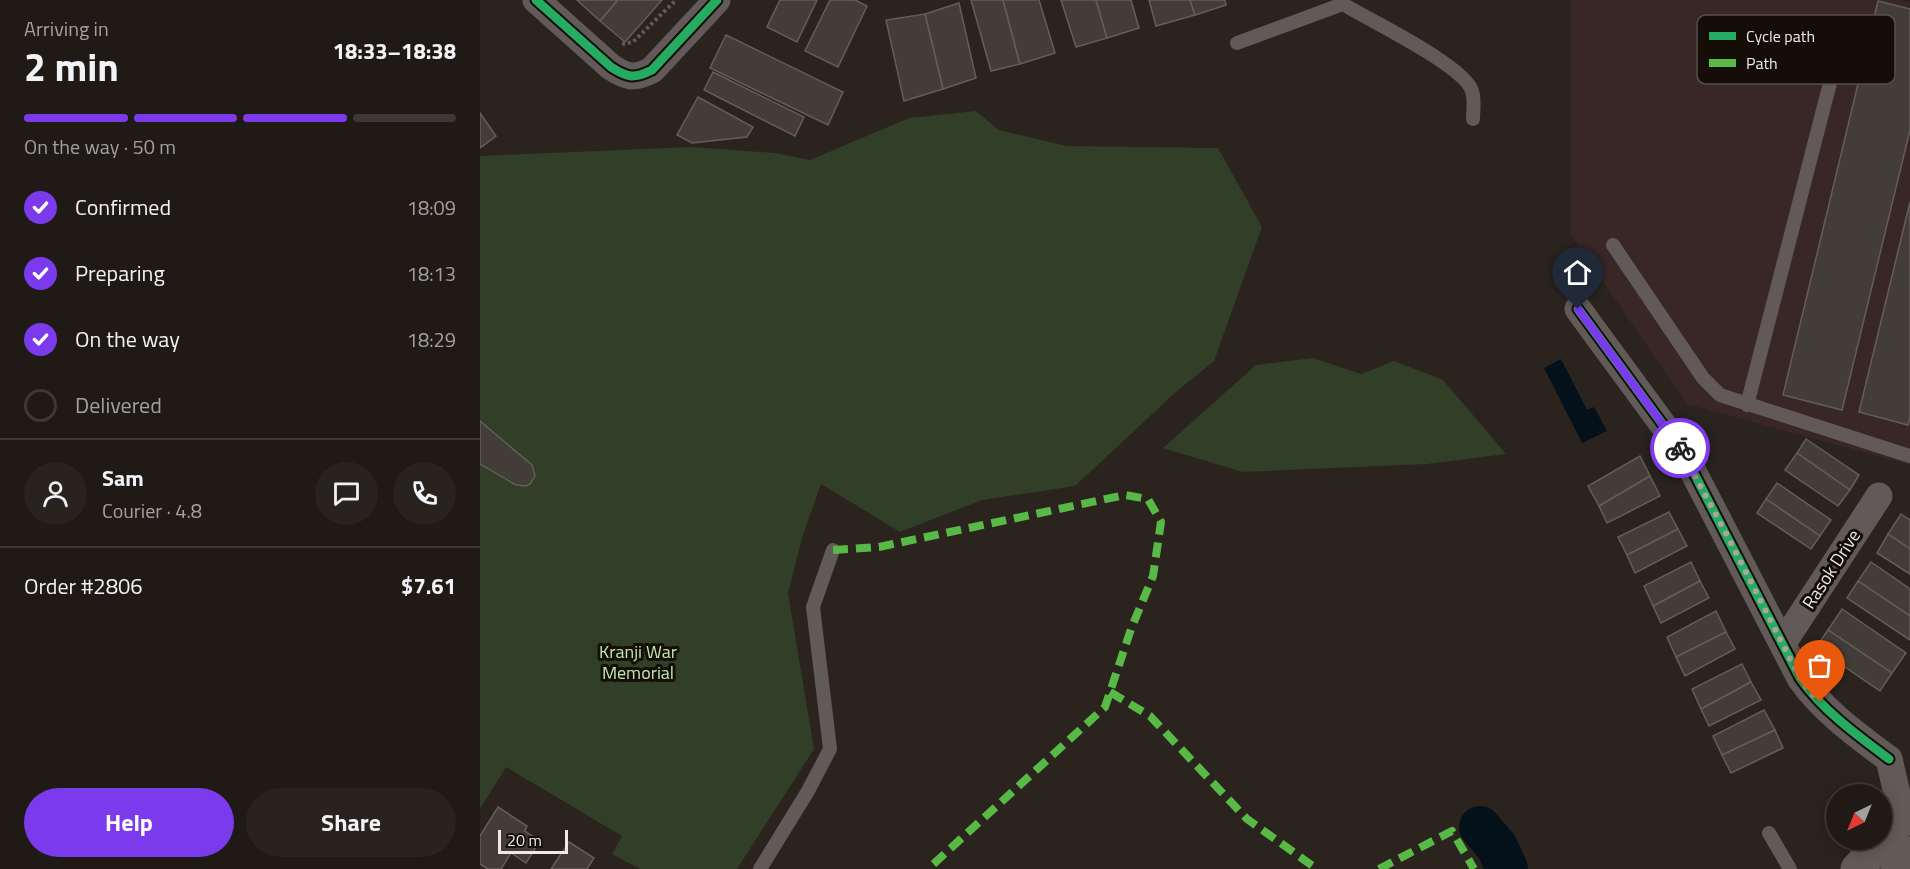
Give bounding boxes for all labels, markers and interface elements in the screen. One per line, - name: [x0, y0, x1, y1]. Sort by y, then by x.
- text: Arriving in: [24, 13, 109, 44]
- legend: [1697, 15, 1895, 84]
- text: Cycle path: [1746, 24, 1815, 48]
- text: 18:33–18:38: [333, 34, 456, 68]
- text: 2 min: [24, 37, 119, 96]
- text: Path: [1746, 51, 1778, 75]
- text: On the way · 50 m: [24, 131, 176, 162]
- text: Confirmed: [75, 190, 171, 224]
- icon: check: [24, 191, 57, 224]
- text: 18:09: [407, 192, 456, 223]
- pin: [1552, 247, 1603, 309]
- text: Preparing: [75, 256, 165, 290]
- icon: home: [1561, 256, 1594, 289]
- icon: check: [24, 257, 57, 290]
- text: 18:13: [407, 258, 456, 289]
- text: On the way: [75, 322, 180, 356]
- icon: check: [24, 323, 57, 356]
- text: 18:29: [407, 324, 456, 355]
- text: Delivered: [75, 388, 162, 422]
- courier: [1650, 418, 1710, 478]
- icon: bike: [1664, 432, 1697, 465]
- text: Sam: [102, 461, 144, 495]
- button: person: [24, 462, 87, 525]
- button: chat: [315, 462, 378, 525]
- button: phone: [393, 462, 456, 525]
- text: Courier · 4.8: [102, 495, 202, 526]
- street label: Rasok Drive: [1795, 524, 1867, 614]
- text: Order #2806: [24, 569, 143, 603]
- text: $7.61: [401, 569, 456, 603]
- park label: Kranji War Memorial: [599, 638, 677, 686]
- pin: [1794, 640, 1845, 702]
- icon: bag: [1803, 649, 1836, 682]
- north arrow: [1826, 784, 1892, 850]
- map controls: [1826, 784, 1892, 850]
- button: Help: [24, 788, 234, 857]
- button: Share: [246, 788, 456, 857]
- scale bar: [498, 827, 568, 854]
- text: 20 m: [507, 828, 542, 852]

